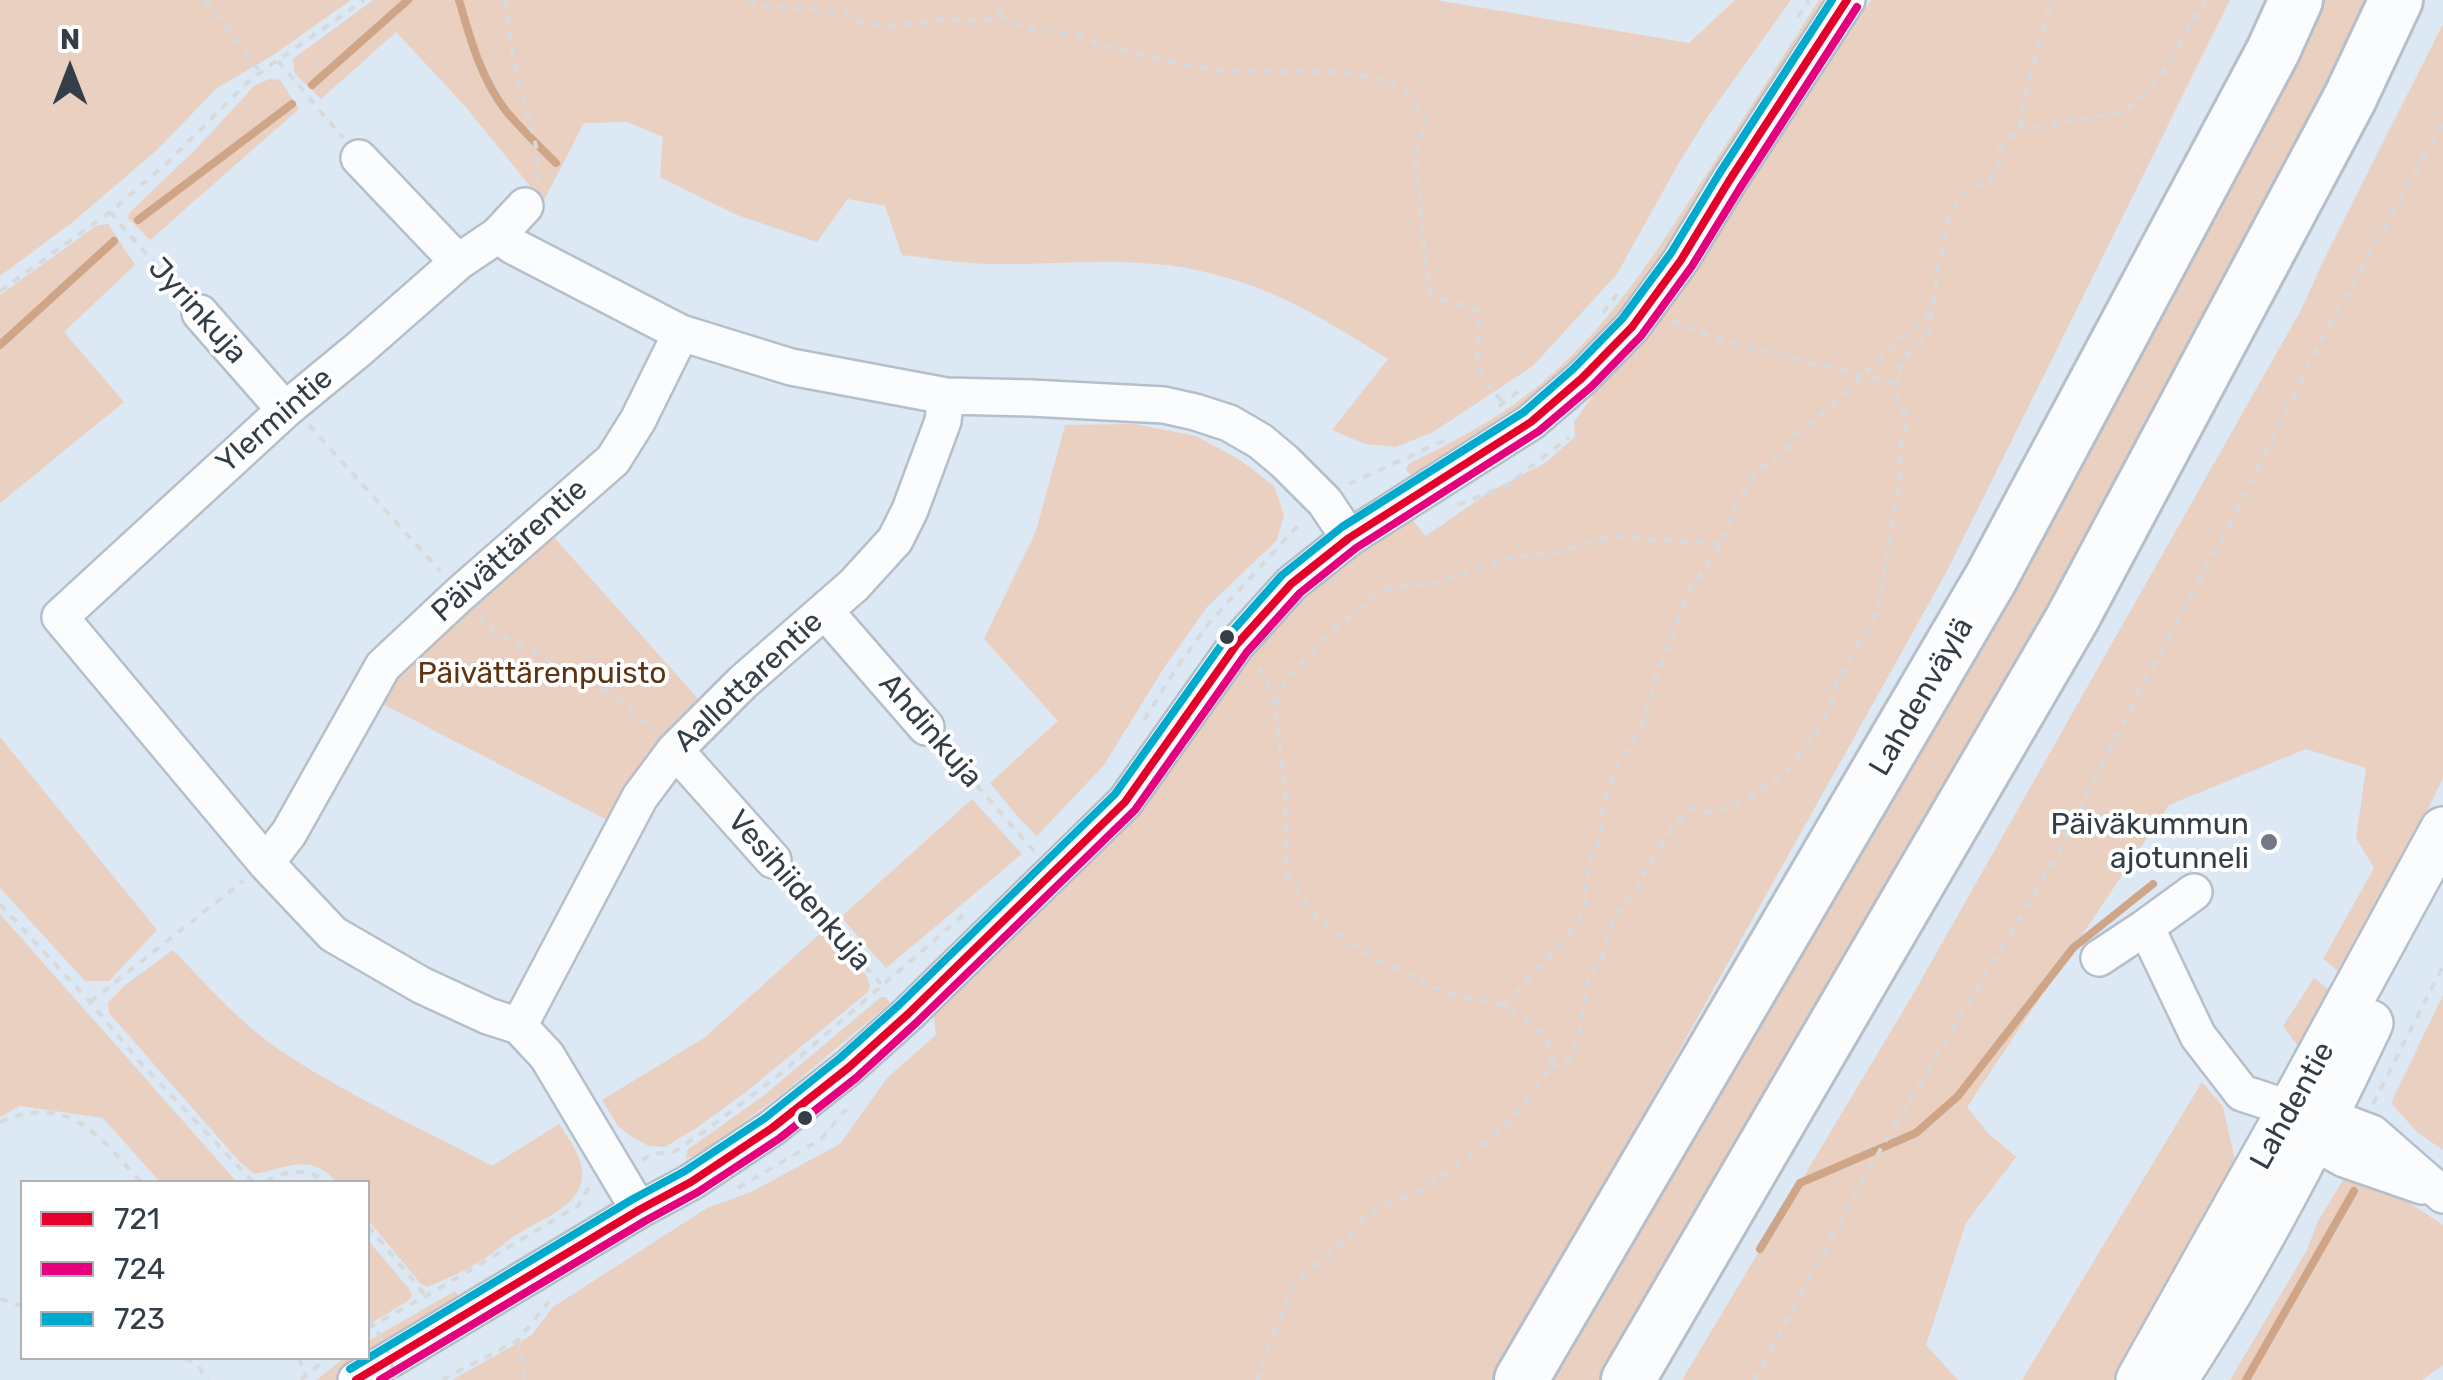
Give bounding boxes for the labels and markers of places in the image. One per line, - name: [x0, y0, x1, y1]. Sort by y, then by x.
- unlabelled marker: [1217, 627, 1237, 647]
- place label: Päiväkummun ajotunneli: [2051, 807, 2249, 878]
- marker: Päiväkummun ajotunneli: [2258, 831, 2280, 853]
- unlabelled marker: [795, 1108, 815, 1128]

